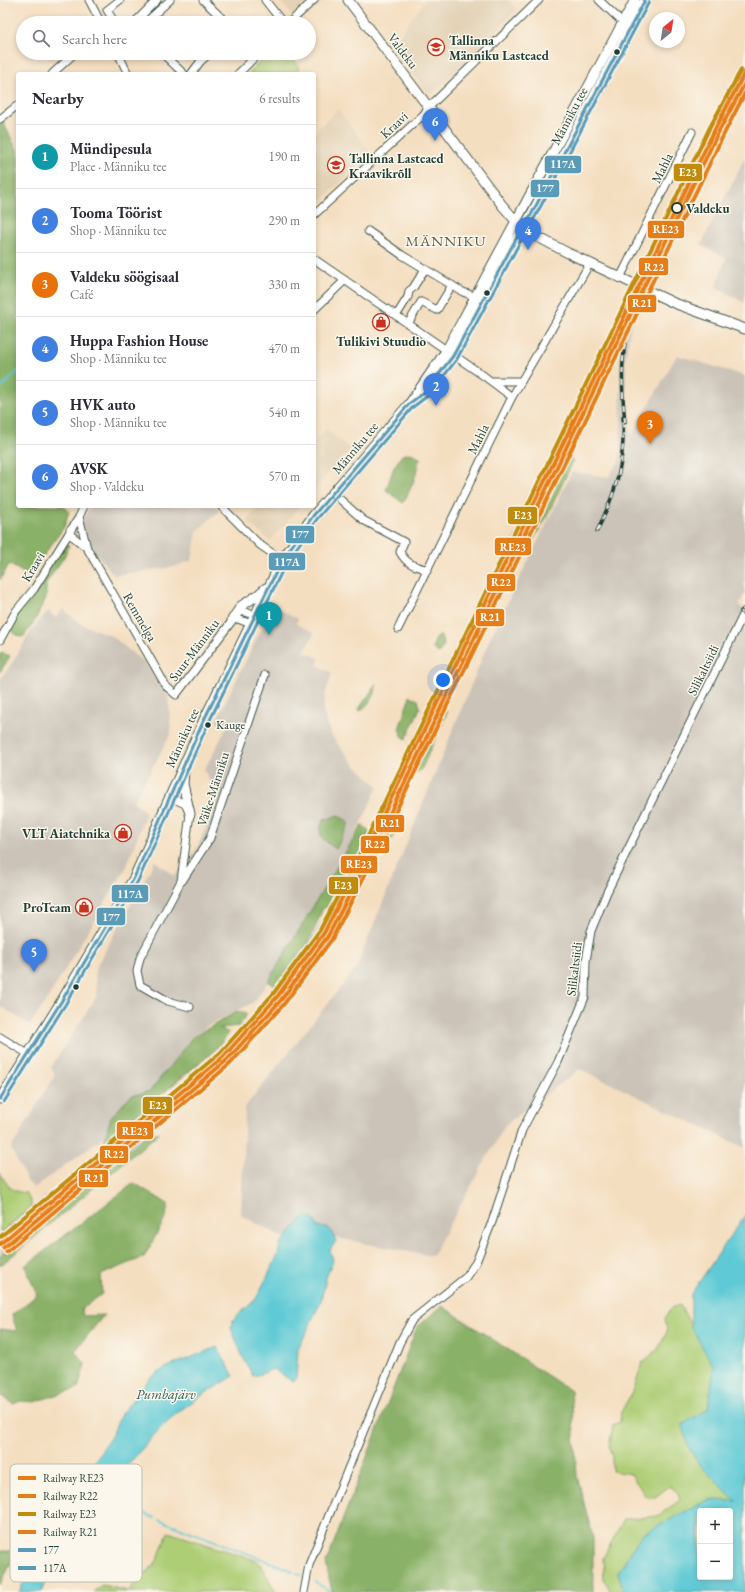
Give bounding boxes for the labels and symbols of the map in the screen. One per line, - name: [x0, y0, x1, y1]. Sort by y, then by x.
- north arrow: [649, 12, 685, 48]
- street label: Valdeku: [384, 30, 422, 72]
- place label: Tallinna Männiku Lasteaed: [449, 32, 550, 64]
- school or university icon: Tallinna Männiku Lasteaed: [426, 37, 446, 57]
- unlabelled marker: [612, 47, 622, 57]
- street label: Männiku tee: [547, 84, 591, 148]
- street label: Kraavi: [376, 108, 412, 142]
- pin: 6: [422, 108, 448, 141]
- street label: Mahla: [647, 149, 677, 186]
- place label: Tallinna Lasteaed Kraavikrõll: [349, 150, 444, 182]
- school or university icon: Tallinna Lasteaed Kraavikrõll: [326, 155, 346, 175]
- line badge: 117A: [544, 155, 582, 174]
- text: 117A: [550, 157, 576, 171]
- line badge: E23: [673, 163, 703, 182]
- text: E23: [679, 165, 697, 179]
- line badge: 177: [530, 179, 560, 198]
- text: 177: [536, 181, 554, 195]
- place label: Valdeku: [686, 200, 730, 217]
- marker: Valdeku: [671, 202, 683, 214]
- pin: 4: [515, 217, 541, 250]
- line badge: RE23: [647, 220, 685, 239]
- text: RE23: [653, 222, 679, 236]
- district label: MÄNNIKU: [405, 231, 487, 250]
- line badge: R22: [638, 257, 669, 276]
- text: R22: [644, 260, 664, 274]
- unlabelled marker: [482, 288, 492, 298]
- line badge: R21: [627, 294, 657, 313]
- text: R21: [632, 296, 652, 310]
- shop icon: Tulikivi Stuudio: [371, 312, 391, 332]
- place label: Tulikivi Stuudio: [336, 333, 427, 350]
- pin: 2: [423, 373, 449, 406]
- pin: 3: [637, 411, 663, 444]
- street label: Männiku tee: [328, 418, 382, 478]
- street label: Mahla: [463, 420, 493, 457]
- line badge: E23: [507, 506, 538, 525]
- text: E23: [514, 508, 532, 522]
- line badge: 177: [285, 525, 315, 544]
- text: 177: [291, 527, 309, 541]
- line badge: RE23: [494, 537, 532, 556]
- text: RE23: [500, 540, 526, 554]
- street label: Kraavi: [17, 549, 49, 585]
- line badge: 117A: [268, 552, 306, 571]
- text: 117A: [274, 555, 300, 569]
- line badge: R22: [486, 573, 516, 592]
- text: R22: [491, 575, 511, 589]
- street label: Remmelga: [119, 590, 161, 645]
- pin: 1: [256, 602, 282, 635]
- line badge: R21: [475, 608, 505, 627]
- text: R21: [480, 610, 500, 624]
- street label: Suur-Männiku: [165, 615, 223, 685]
- street label: Silikaltsiidi: [683, 642, 723, 698]
- your location: [433, 670, 453, 690]
- street label: Männiku tee: [161, 706, 203, 770]
- place label: Kauge: [216, 717, 246, 733]
- marker: Kauge: [203, 720, 213, 730]
- street label: Väike-Männiku: [193, 750, 233, 828]
- line badge: R21: [375, 814, 405, 833]
- text: R21: [380, 816, 400, 830]
- shop icon: VLT Aiatehnika: [113, 823, 133, 843]
- place label: VLT Aiatehnika: [22, 825, 110, 842]
- line badge: R22: [360, 835, 390, 854]
- text: R22: [365, 837, 385, 851]
- line badge: RE23: [340, 855, 378, 874]
- text: RE23: [346, 857, 372, 871]
- line badge: E23: [328, 876, 359, 895]
- text: E23: [334, 878, 352, 892]
- line badge: 117A: [111, 884, 149, 903]
- text: 117A: [117, 887, 143, 901]
- shop icon: ProTeam: [74, 897, 94, 917]
- place label: ProTeam: [23, 899, 72, 916]
- line badge: 177: [96, 907, 126, 926]
- text: 177: [102, 910, 120, 924]
- pin: 5: [21, 939, 47, 972]
- street label: Silikaltsiidi: [562, 941, 586, 997]
- unlabelled marker: [71, 982, 81, 992]
- line badge: E23: [142, 1096, 173, 1115]
- text: E23: [149, 1098, 167, 1112]
- line badge: RE23: [116, 1121, 154, 1140]
- text: RE23: [122, 1124, 148, 1138]
- line badge: R22: [99, 1145, 129, 1164]
- text: R22: [104, 1147, 124, 1161]
- line badge: R21: [78, 1169, 109, 1188]
- text: R21: [84, 1171, 104, 1185]
- water label: Pumbajärv: [136, 1385, 196, 1403]
- legend: [10, 1464, 142, 1582]
- text: Railway RE23: [43, 1471, 104, 1485]
- text: Railway R22: [43, 1489, 98, 1503]
- text: Railway E23: [43, 1507, 96, 1521]
- text: Railway R21: [43, 1525, 98, 1539]
- text: 177: [43, 1543, 60, 1557]
- text: 117A: [43, 1561, 67, 1575]

